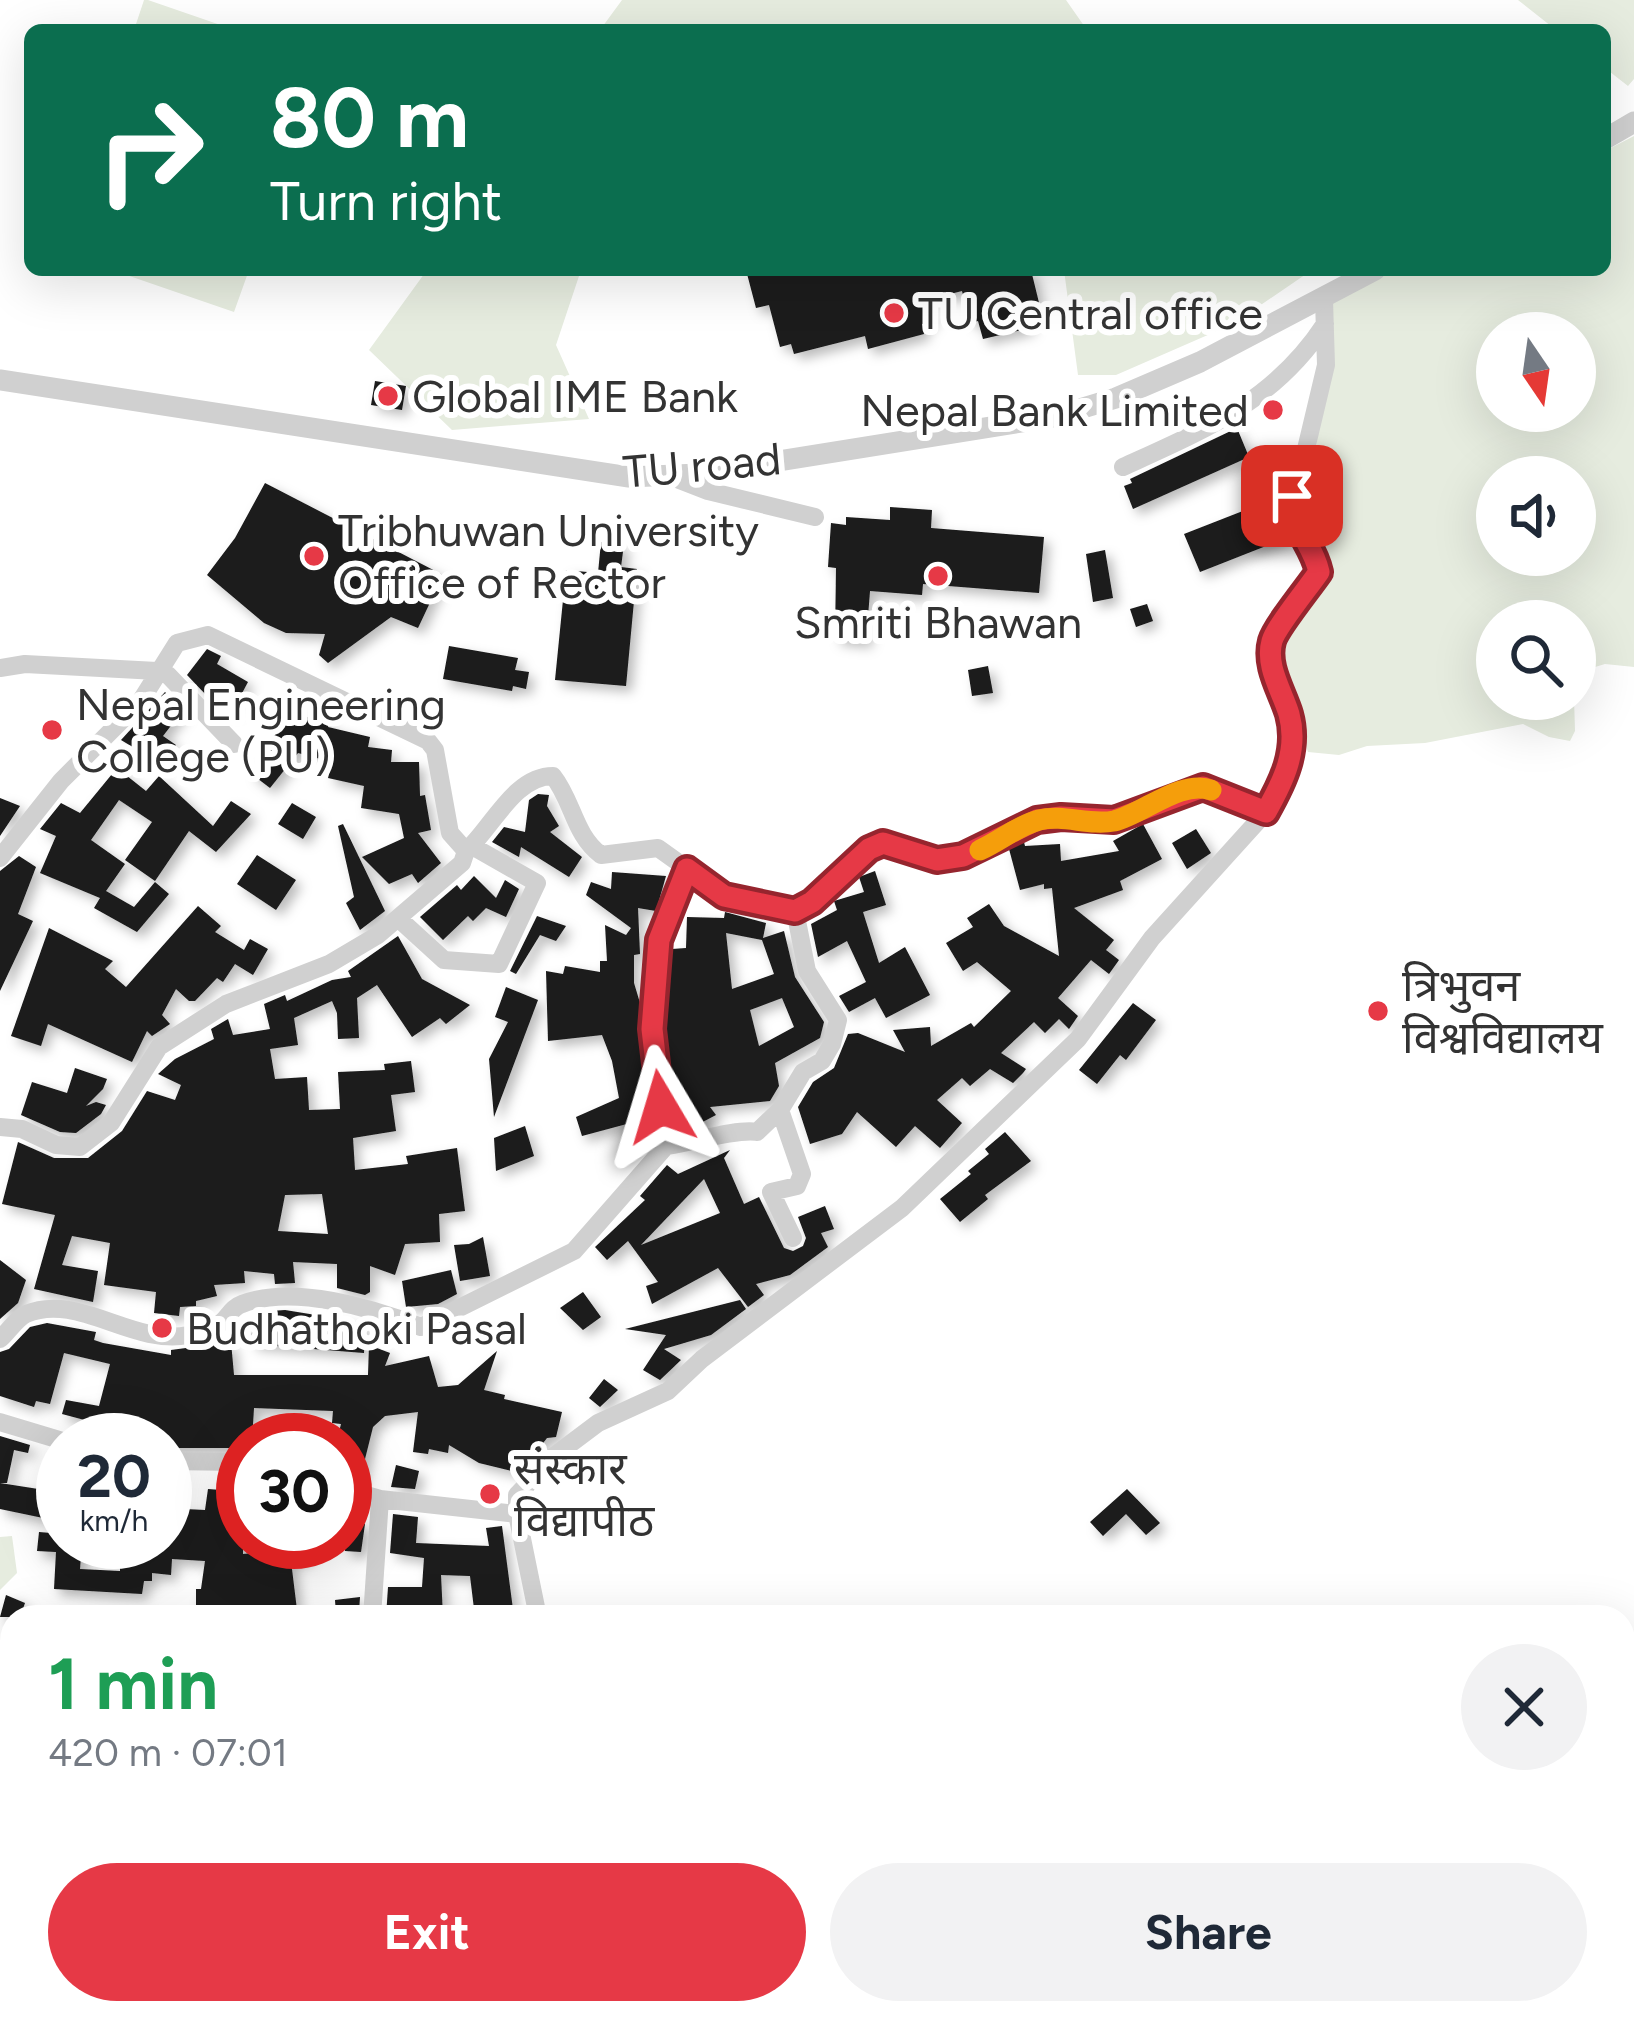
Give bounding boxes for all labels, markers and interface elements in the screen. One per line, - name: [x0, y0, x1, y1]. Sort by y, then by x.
- text: 80 m: [270, 67, 469, 168]
- icon: right: [72, 72, 228, 228]
- text: Turn right: [270, 169, 502, 234]
- place label: TU Central office: [918, 286, 1263, 340]
- marker: TU Central office: [881, 300, 907, 326]
- north arrow: [1476, 312, 1596, 432]
- map controls: [1476, 312, 1596, 720]
- place label: Global IME Bank: [412, 369, 738, 423]
- marker: Global IME Bank: [375, 383, 401, 409]
- place label: Nepal Bank Limited: [860, 383, 1249, 437]
- marker: Nepal Bank Limited: [1260, 397, 1286, 423]
- street label: TU road: [621, 431, 783, 499]
- pin: [1241, 445, 1343, 547]
- button: sound: [1476, 456, 1596, 576]
- icon: arrive: [1259, 463, 1325, 529]
- place label: Tribhuwan University Office of Rector: [338, 503, 759, 609]
- marker: Tribhuwan University Office of Rector: [301, 543, 327, 569]
- marker: Smriti Bhawan: [925, 563, 951, 589]
- place label: Smriti Bhawan: [794, 595, 1082, 649]
- button: search: [1476, 600, 1596, 720]
- place label: Nepal Engineering College (PU): [76, 677, 446, 783]
- marker: Nepal Engineering College (PU): [39, 717, 65, 743]
- place label: त्रिभुवन विश्वविद्यालय: [1402, 958, 1604, 1064]
- marker: त्रिभुवन विश्वविद्यालय: [1365, 998, 1391, 1024]
- position arrow: [598, 1044, 724, 1170]
- place label: Budhathoki Pasal: [186, 1301, 527, 1355]
- marker: Budhathoki Pasal: [149, 1315, 175, 1341]
- speed limit sign: 30: [216, 1413, 372, 1569]
- text: 20: [77, 1440, 151, 1512]
- place label: संस्कार विद्यापीठ: [514, 1441, 655, 1547]
- marker: संस्कार विद्यापीठ: [477, 1481, 503, 1507]
- text: km/h: [80, 1502, 148, 1539]
- text: 1 min: [48, 1641, 218, 1727]
- button: close: [1461, 1644, 1587, 1770]
- text: 420 m · 07:01: [48, 1729, 288, 1776]
- button: Exit: [48, 1863, 806, 2001]
- button: Share: [830, 1863, 1587, 2001]

